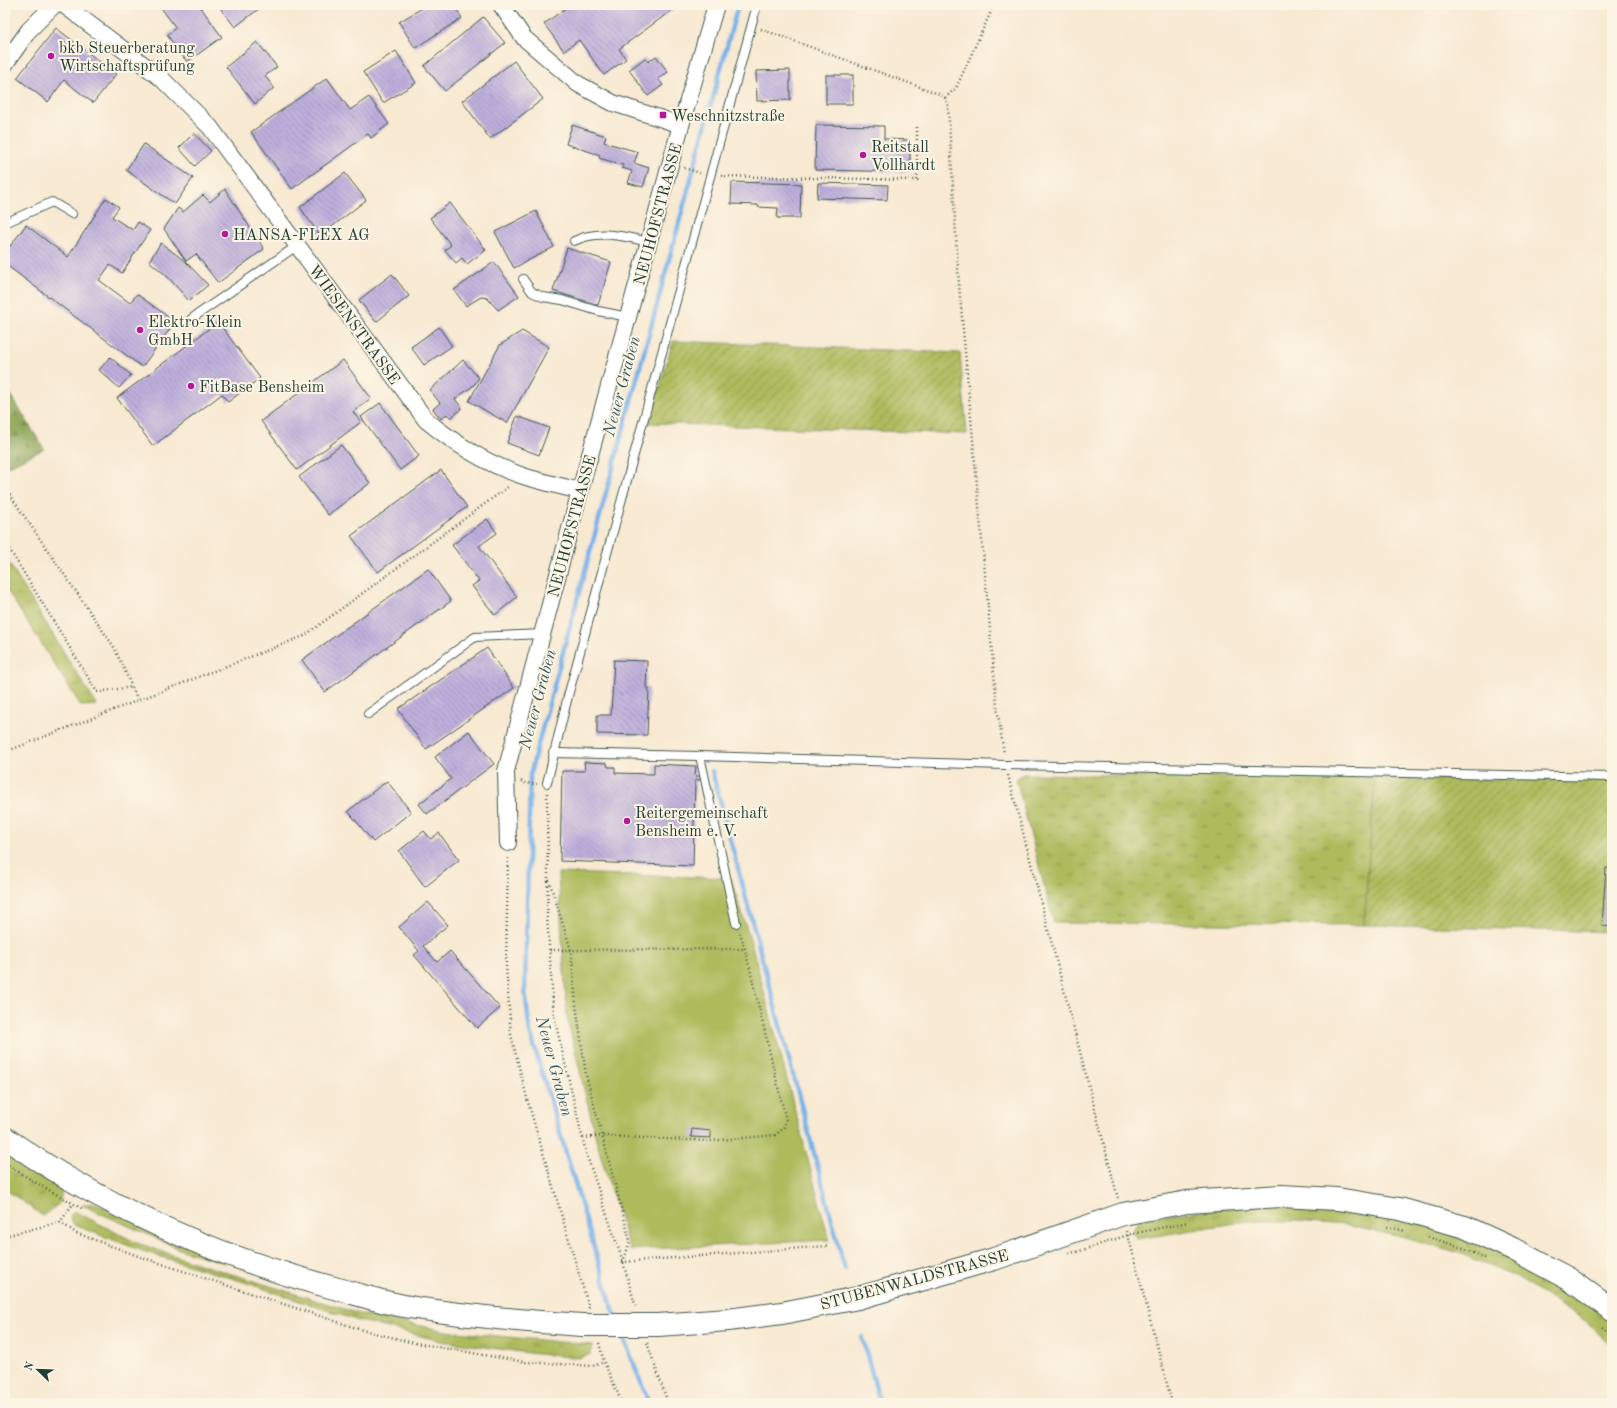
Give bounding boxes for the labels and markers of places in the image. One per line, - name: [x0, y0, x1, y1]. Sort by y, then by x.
- place label: bkb Steuerberatung Wirtschaftsprüfung: [59, 41, 195, 75]
- marker: bkb Steuerberatung Wirtschaftsprüfung: [46, 51, 56, 61]
- place label: Weschnitzstraße: [671, 109, 785, 125]
- marker: Weschnitzstraße: [658, 110, 668, 120]
- place label: Reitstall Vollhardt: [871, 140, 936, 174]
- marker: Reitstall Vollhardt: [858, 150, 868, 160]
- place label: HANSA-FLEX AG: [233, 228, 370, 244]
- marker: HANSA-FLEX AG: [220, 229, 230, 239]
- place label: Elektro-Klein GmbH: [148, 315, 242, 349]
- marker: Elektro-Klein GmbH: [135, 325, 145, 335]
- place label: FitBase Bensheim: [199, 380, 325, 396]
- marker: FitBase Bensheim: [186, 381, 196, 391]
- place label: Reitergemeinschaft Bensheim e. V.: [635, 806, 768, 840]
- marker: Reitergemeinschaft Bensheim e. V.: [622, 816, 632, 826]

